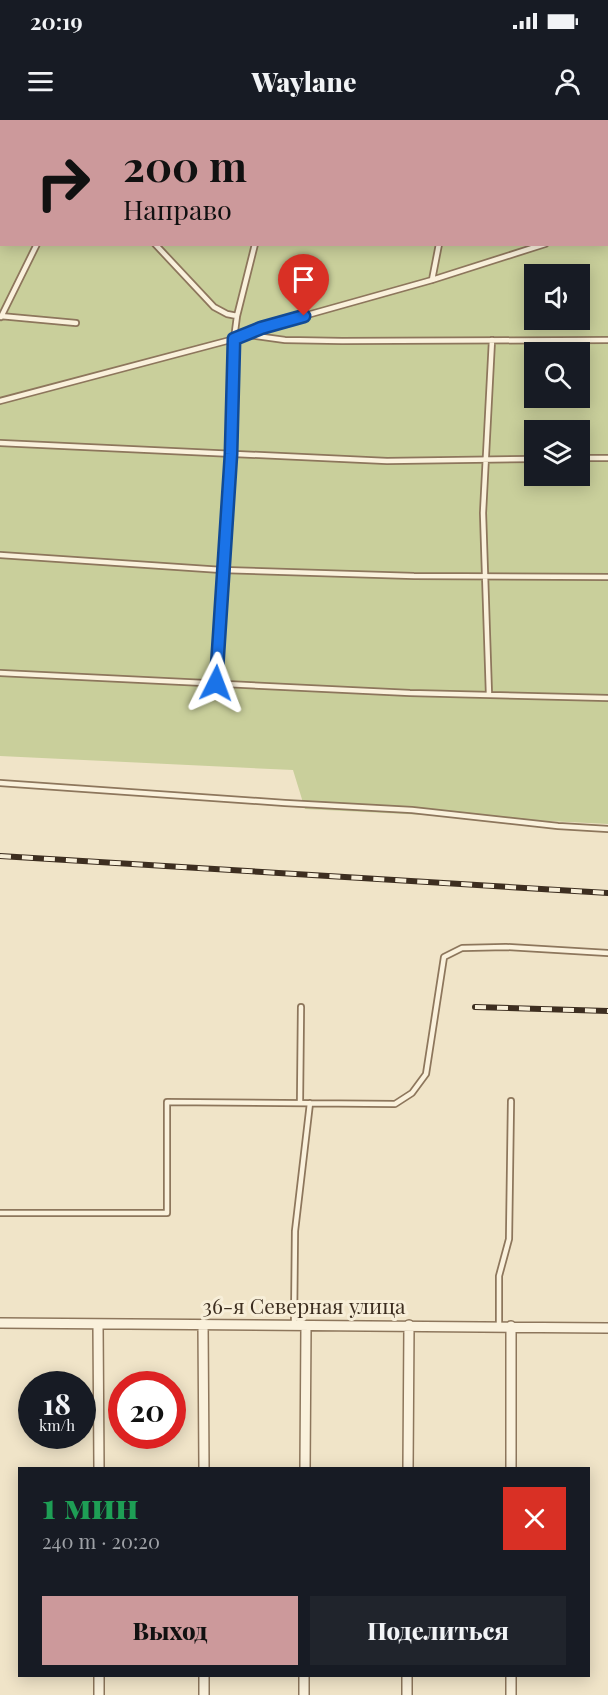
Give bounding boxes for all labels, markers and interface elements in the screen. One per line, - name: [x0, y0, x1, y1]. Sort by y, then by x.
- text: 20:19: [30, 6, 83, 36]
- text: Waylane: [251, 63, 357, 99]
- icon: menu: [24, 65, 57, 98]
- icon: person: [551, 65, 584, 98]
- text: 200 m: [123, 137, 247, 193]
- icon: right: [24, 144, 102, 222]
- text: Направо: [123, 191, 232, 227]
- pin: [278, 254, 329, 316]
- icon: arrive: [287, 263, 320, 296]
- map controls: [524, 264, 590, 486]
- button: sound: [524, 264, 590, 330]
- button: search: [524, 342, 590, 408]
- button: layers: [524, 420, 590, 486]
- position arrow: [184, 651, 248, 715]
- street label: 36-я Северная улица: [202, 1291, 406, 1319]
- speed limit sign: 20: [108, 1371, 186, 1449]
- text: 18: [43, 1383, 71, 1423]
- text: km/h: [39, 1415, 75, 1435]
- text: 1 мин: [42, 1480, 139, 1528]
- button: close: [503, 1487, 566, 1550]
- text: 240 m · 20:20: [42, 1527, 160, 1554]
- button: Выход: [42, 1596, 298, 1665]
- button: Поделиться: [310, 1596, 566, 1665]

